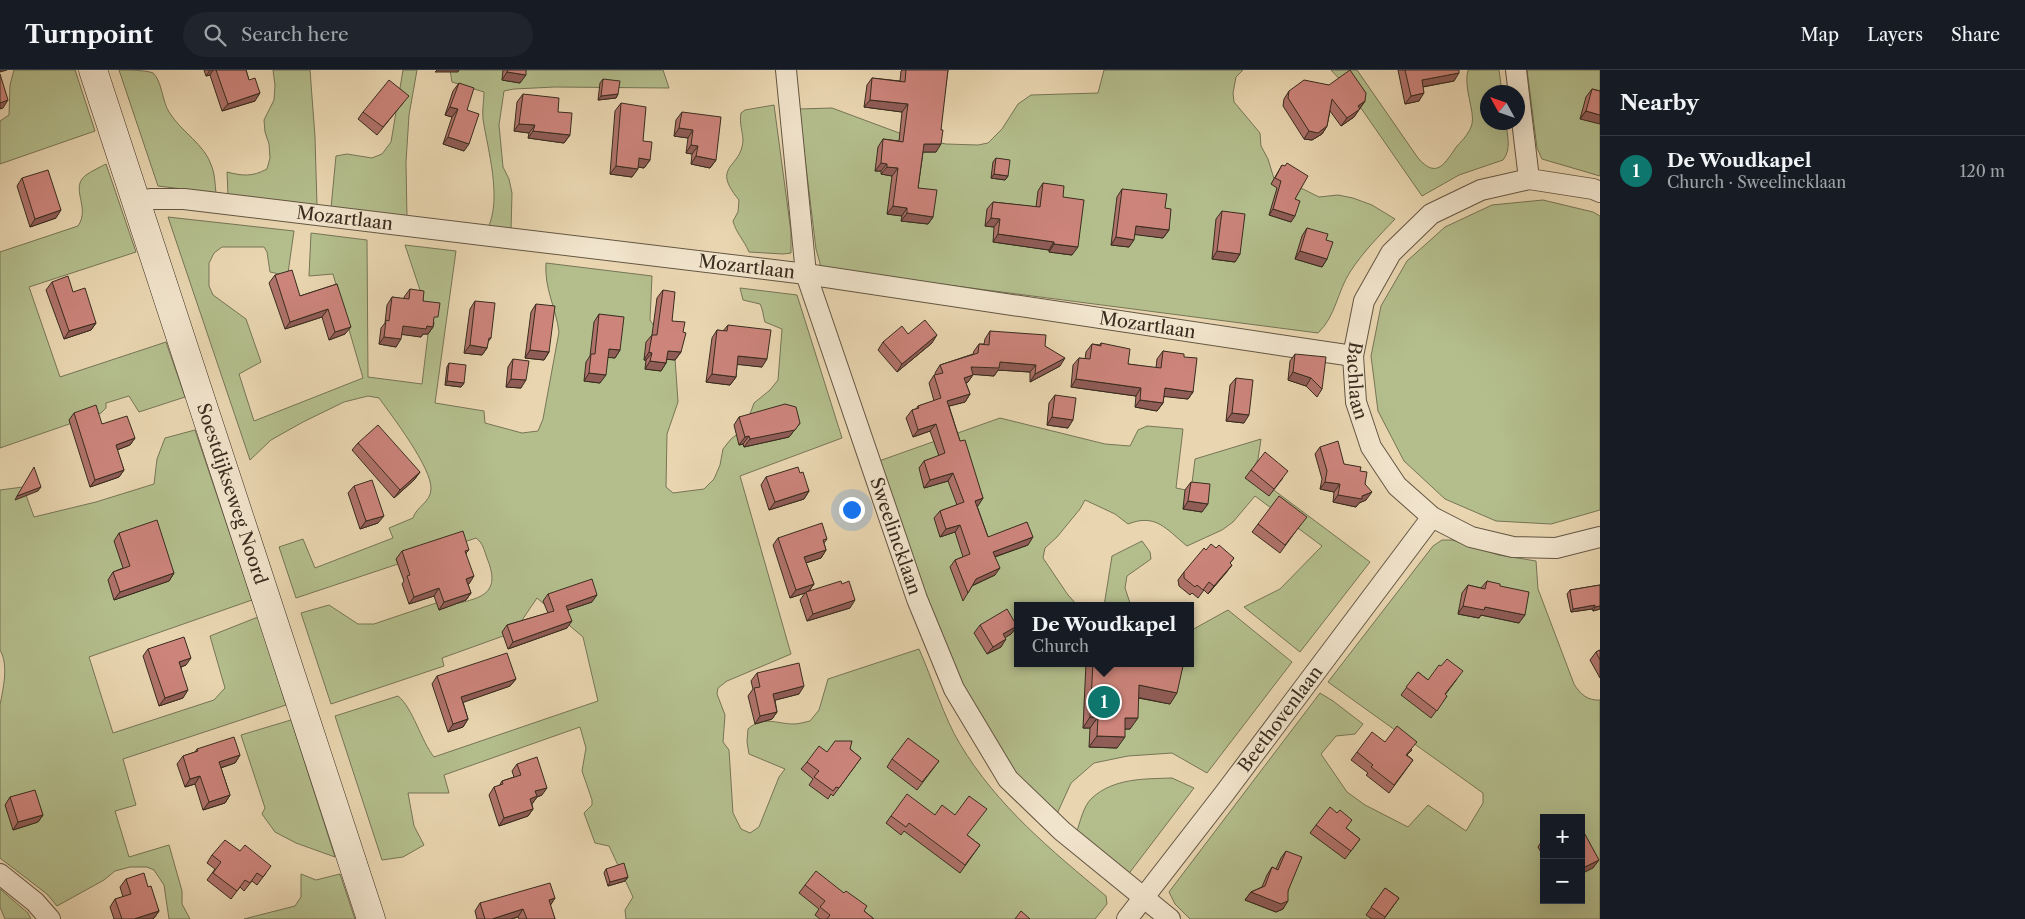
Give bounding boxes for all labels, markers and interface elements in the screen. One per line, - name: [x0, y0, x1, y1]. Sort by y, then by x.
- search box: [183, 12, 533, 57]
- text: Turnpoint: [25, 20, 153, 49]
- icon: search: [201, 21, 229, 49]
- text: Search here: [241, 23, 349, 46]
- text: Map: [1801, 24, 1839, 46]
- text: Layers: [1867, 24, 1923, 46]
- text: Share: [1951, 24, 2000, 46]
- north arrow: [1480, 85, 1525, 130]
- text: Nearby: [1620, 90, 1699, 115]
- text: De Woudkapel: [1667, 149, 1811, 172]
- text: 1: [1632, 161, 1640, 181]
- text: 120 m: [1960, 161, 2005, 181]
- text: Church · Sweelincklaan: [1667, 172, 1846, 192]
- street label: Mozartlaan: [295, 202, 394, 235]
- street label: Mozartlaan: [697, 250, 796, 284]
- street label: Mozartlaan: [1098, 307, 1197, 343]
- street label: Bachlaan: [1342, 340, 1372, 423]
- street label: Soestdijkseweg Noord: [192, 400, 272, 587]
- street label: Sweelincklaan: [865, 474, 926, 598]
- your location: [839, 497, 865, 523]
- popup: [1014, 602, 1194, 667]
- text: De Woudkapel: [1032, 613, 1176, 636]
- text: Church: [1032, 636, 1089, 656]
- street label: Beethovenlaan: [1233, 662, 1327, 776]
- pin: 1: [1088, 683, 1120, 721]
- map controls: [1540, 814, 1585, 904]
- button: +: [1540, 814, 1585, 859]
- button: −: [1540, 859, 1585, 904]

